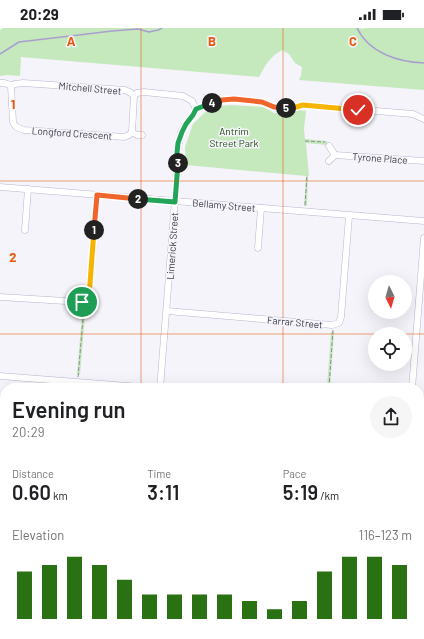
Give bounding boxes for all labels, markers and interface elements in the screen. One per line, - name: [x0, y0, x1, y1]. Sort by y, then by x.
- text: 20:29: [20, 5, 59, 23]
- text: A: [67, 33, 76, 49]
- text: B: [208, 33, 216, 49]
- text: C: [349, 33, 357, 49]
- street label: Mitchell Street: [58, 79, 122, 97]
- pin: 4: [202, 93, 222, 113]
- pin: [341, 93, 375, 127]
- text: 1: [11, 96, 15, 112]
- text: 4: [209, 96, 215, 109]
- pin: 5: [276, 98, 296, 118]
- icon: check: [347, 99, 369, 121]
- text: 5: [283, 101, 289, 114]
- street label: Longford Crescent: [31, 124, 113, 142]
- park label: Antrim Street Park: [210, 125, 258, 149]
- street label: Tyrone Place: [352, 150, 408, 166]
- pin: 3: [168, 153, 188, 173]
- text: 3: [175, 156, 181, 169]
- pin: 2: [128, 189, 148, 209]
- text: 2: [135, 192, 141, 205]
- street label: Bellamy Street: [192, 196, 256, 214]
- street label: Limerick Street: [164, 212, 180, 280]
- pin: 1: [84, 220, 104, 240]
- text: 1: [92, 223, 96, 236]
- text: 2: [9, 249, 17, 265]
- north arrow: [368, 275, 412, 319]
- map controls: [368, 275, 412, 371]
- pin: [65, 285, 99, 319]
- icon: arrive: [71, 291, 93, 313]
- street label: Farrar Street: [267, 314, 324, 330]
- button: locate: [368, 327, 412, 371]
- text: Evening run: [12, 396, 126, 422]
- button: share: [370, 396, 412, 438]
- text: 20:29: [12, 424, 44, 440]
- text: Distance: [12, 467, 54, 480]
- text: Time: [147, 467, 171, 480]
- text: Pace: [283, 467, 306, 480]
- text: 0.60: [12, 480, 51, 504]
- text: 3:11: [147, 480, 179, 504]
- text: 5:19: [283, 480, 318, 504]
- text: km: [51, 489, 68, 502]
- text: /km: [318, 489, 339, 502]
- text: Elevation: [12, 527, 64, 543]
- text: 116–123 m: [359, 527, 412, 543]

